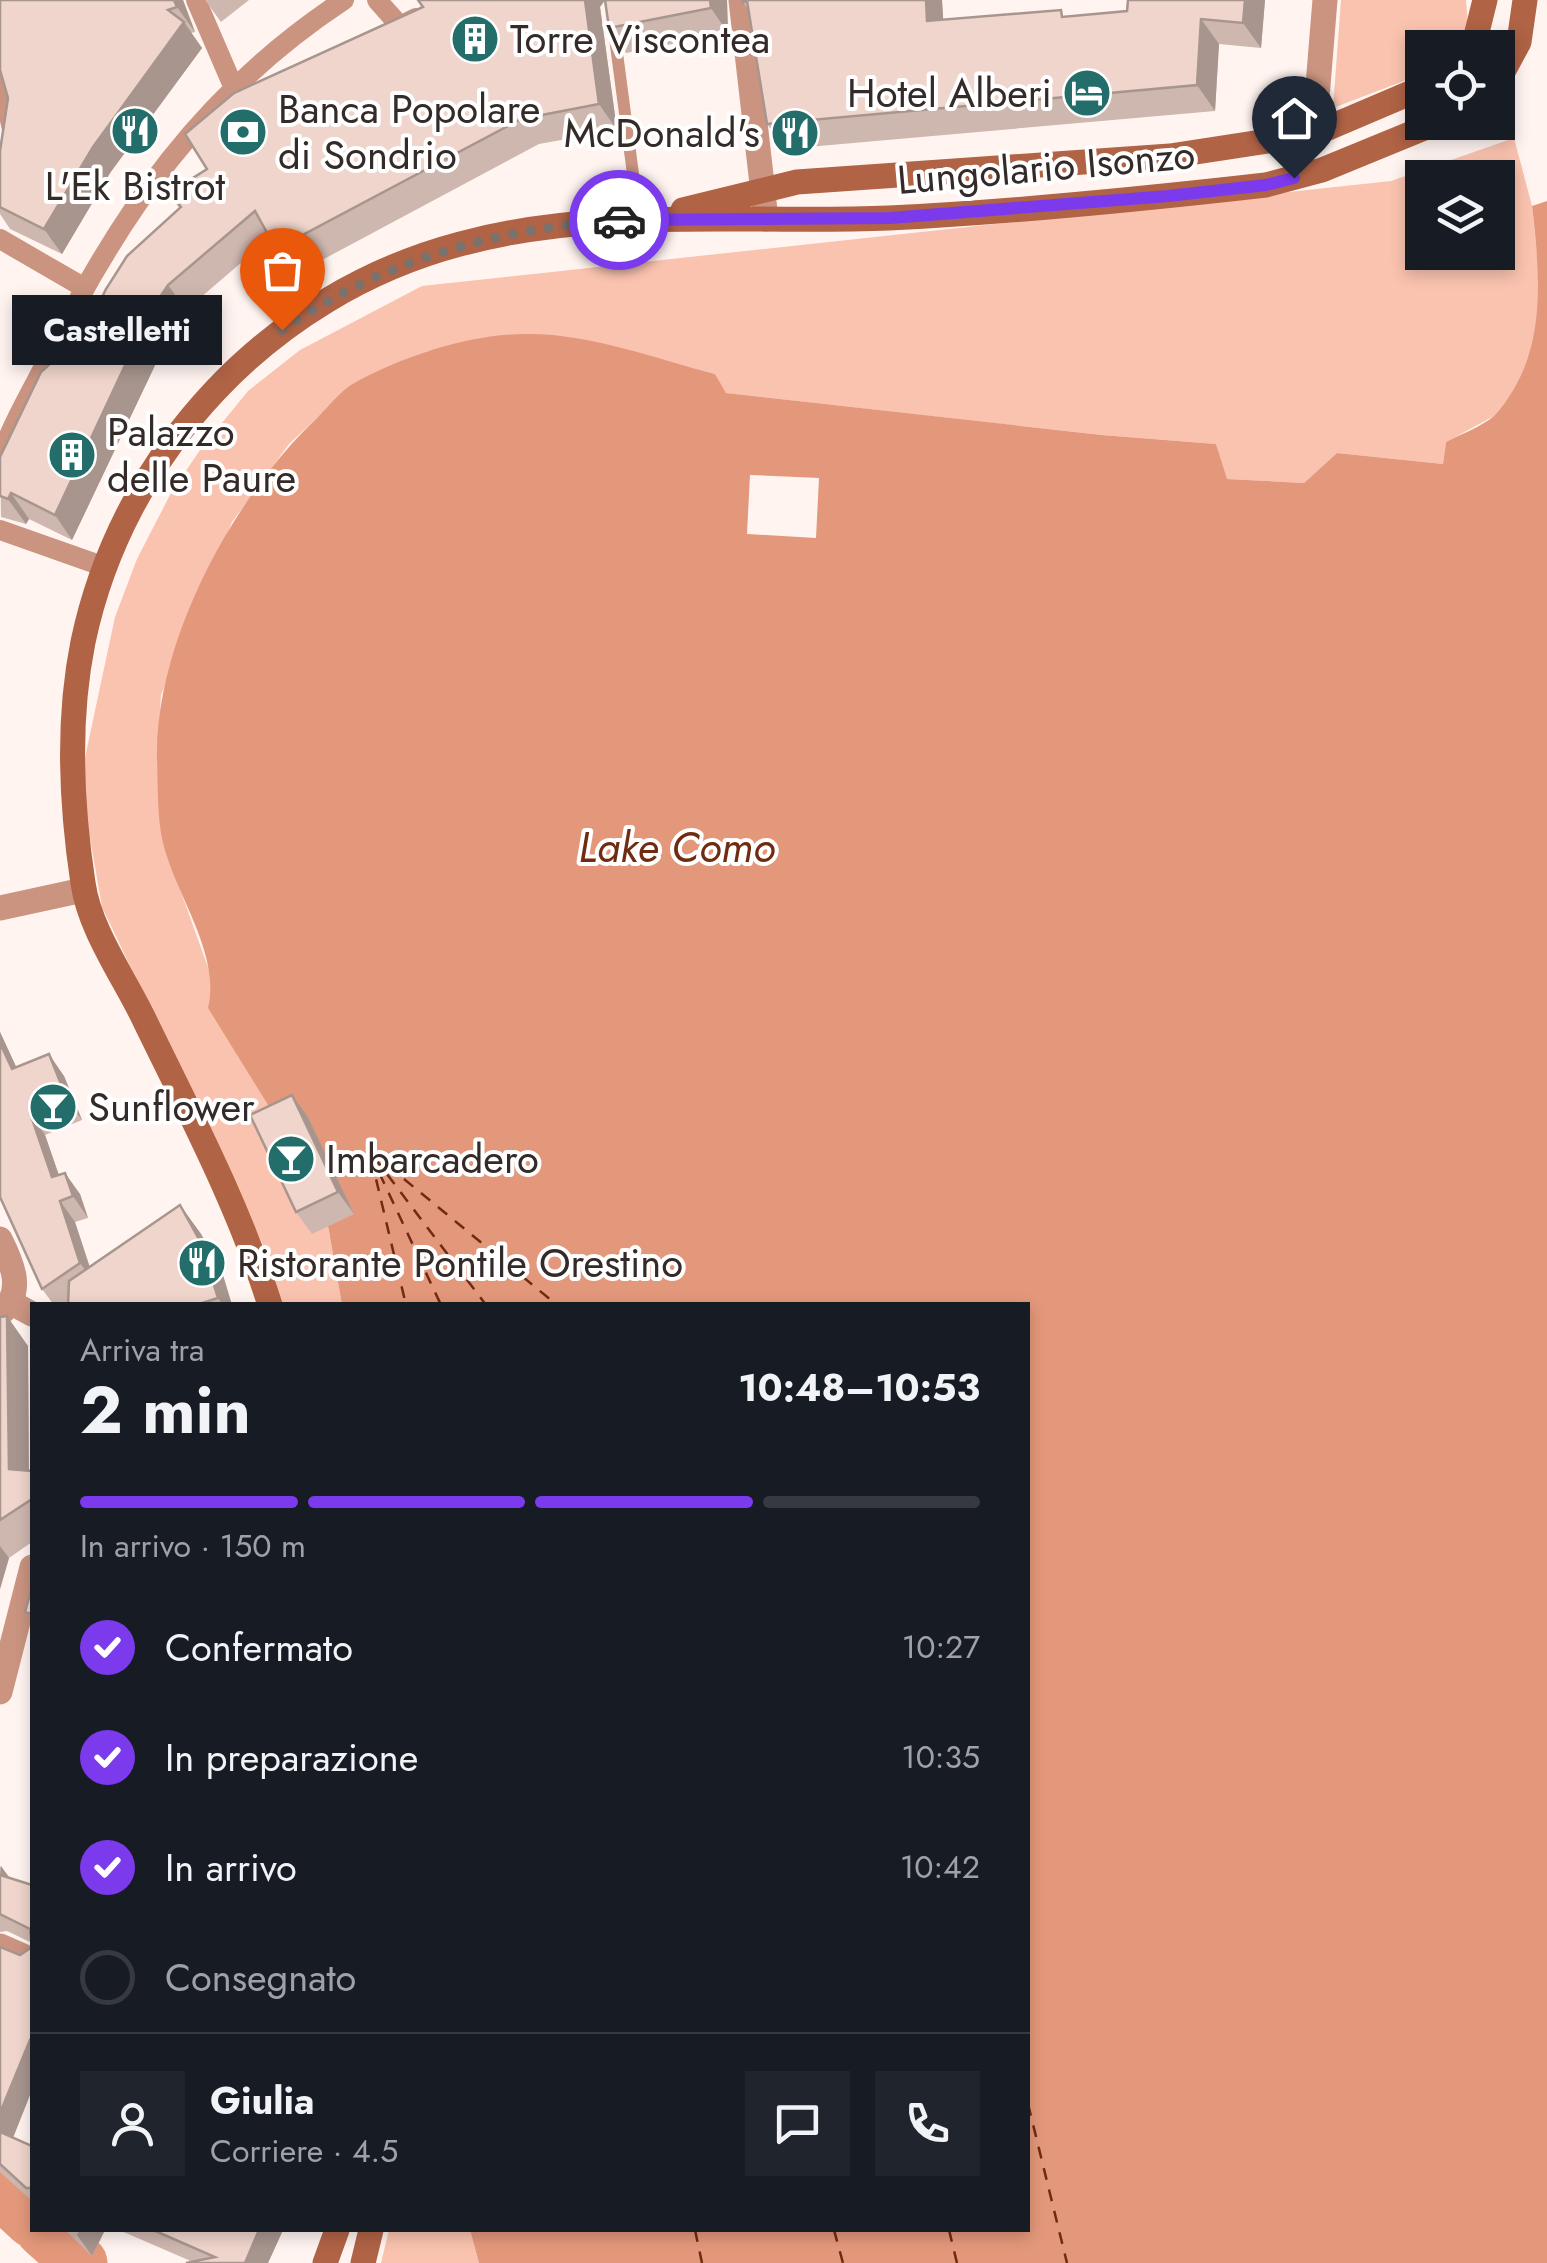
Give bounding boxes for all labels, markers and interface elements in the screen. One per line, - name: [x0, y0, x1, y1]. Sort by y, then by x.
- place label: Torre Viscontea: [510, 10, 770, 68]
- building icon: Torre Viscontea: [449, 13, 501, 65]
- map controls: [1405, 30, 1515, 270]
- button: locate: [1405, 30, 1515, 140]
- place label: Hotel Alberi: [847, 64, 1052, 122]
- hotel icon: Hotel Alberi: [1061, 67, 1113, 119]
- pin: [1252, 76, 1337, 179]
- place label: Banca Popolare di Sondrio: [278, 80, 540, 184]
- icon: home: [1267, 91, 1322, 146]
- place label: McDonald's: [564, 104, 760, 162]
- restaurant icon: L'Ek Bistrot: [109, 105, 161, 157]
- bank icon: Banca Popolare di Sondrio: [217, 106, 269, 158]
- restaurant icon: McDonald's: [769, 107, 821, 159]
- street label: Lungolario Isonzo: [895, 125, 1197, 209]
- place label: L'Ek Bistrot: [45, 157, 226, 215]
- button: layers: [1405, 160, 1515, 270]
- courier: [569, 170, 669, 270]
- icon: car: [592, 193, 647, 248]
- pin: [240, 228, 325, 331]
- icon: bag: [255, 243, 310, 298]
- callout: Castelletti: [12, 295, 222, 365]
- text: Castelletti: [43, 307, 191, 353]
- place label: Palazzo delle Paure: [107, 403, 296, 507]
- building icon: Palazzo delle Paure: [46, 429, 98, 481]
- water label: Lake Como: [579, 817, 776, 878]
- place label: Sunflower: [88, 1078, 255, 1136]
- bar icon: Sunflower: [27, 1081, 79, 1133]
- place label: Imbarcadero: [326, 1130, 539, 1188]
- bar icon: Imbarcadero: [265, 1133, 317, 1185]
- place label: Ristorante Pontile Orestino: [237, 1234, 683, 1292]
- restaurant icon: Ristorante Pontile Orestino: [176, 1237, 228, 1289]
- text: Arriva tra: [80, 1327, 205, 1373]
- text: 10:48–10:53: [738, 1360, 980, 1415]
- text: 2 min: [80, 1363, 251, 1457]
- text: In arrivo · 150 m: [80, 1523, 306, 1569]
- icon: check: [80, 1620, 135, 1675]
- text: Confermato: [165, 1620, 353, 1675]
- text: 10:27: [902, 1624, 980, 1670]
- icon: check: [80, 1730, 135, 1785]
- text: In preparazione: [165, 1730, 418, 1785]
- text: 10:35: [901, 1734, 980, 1780]
- icon: check: [80, 1840, 135, 1895]
- text: In arrivo: [165, 1840, 297, 1895]
- text: 10:42: [900, 1844, 980, 1890]
- text: Consegnato: [165, 1950, 356, 2005]
- button: person: [80, 2071, 185, 2176]
- button: chat: [745, 2071, 850, 2176]
- button: phone: [875, 2071, 980, 2176]
- text: Giulia: [210, 2073, 315, 2128]
- text: Corriere · 4.5: [210, 2128, 398, 2174]

